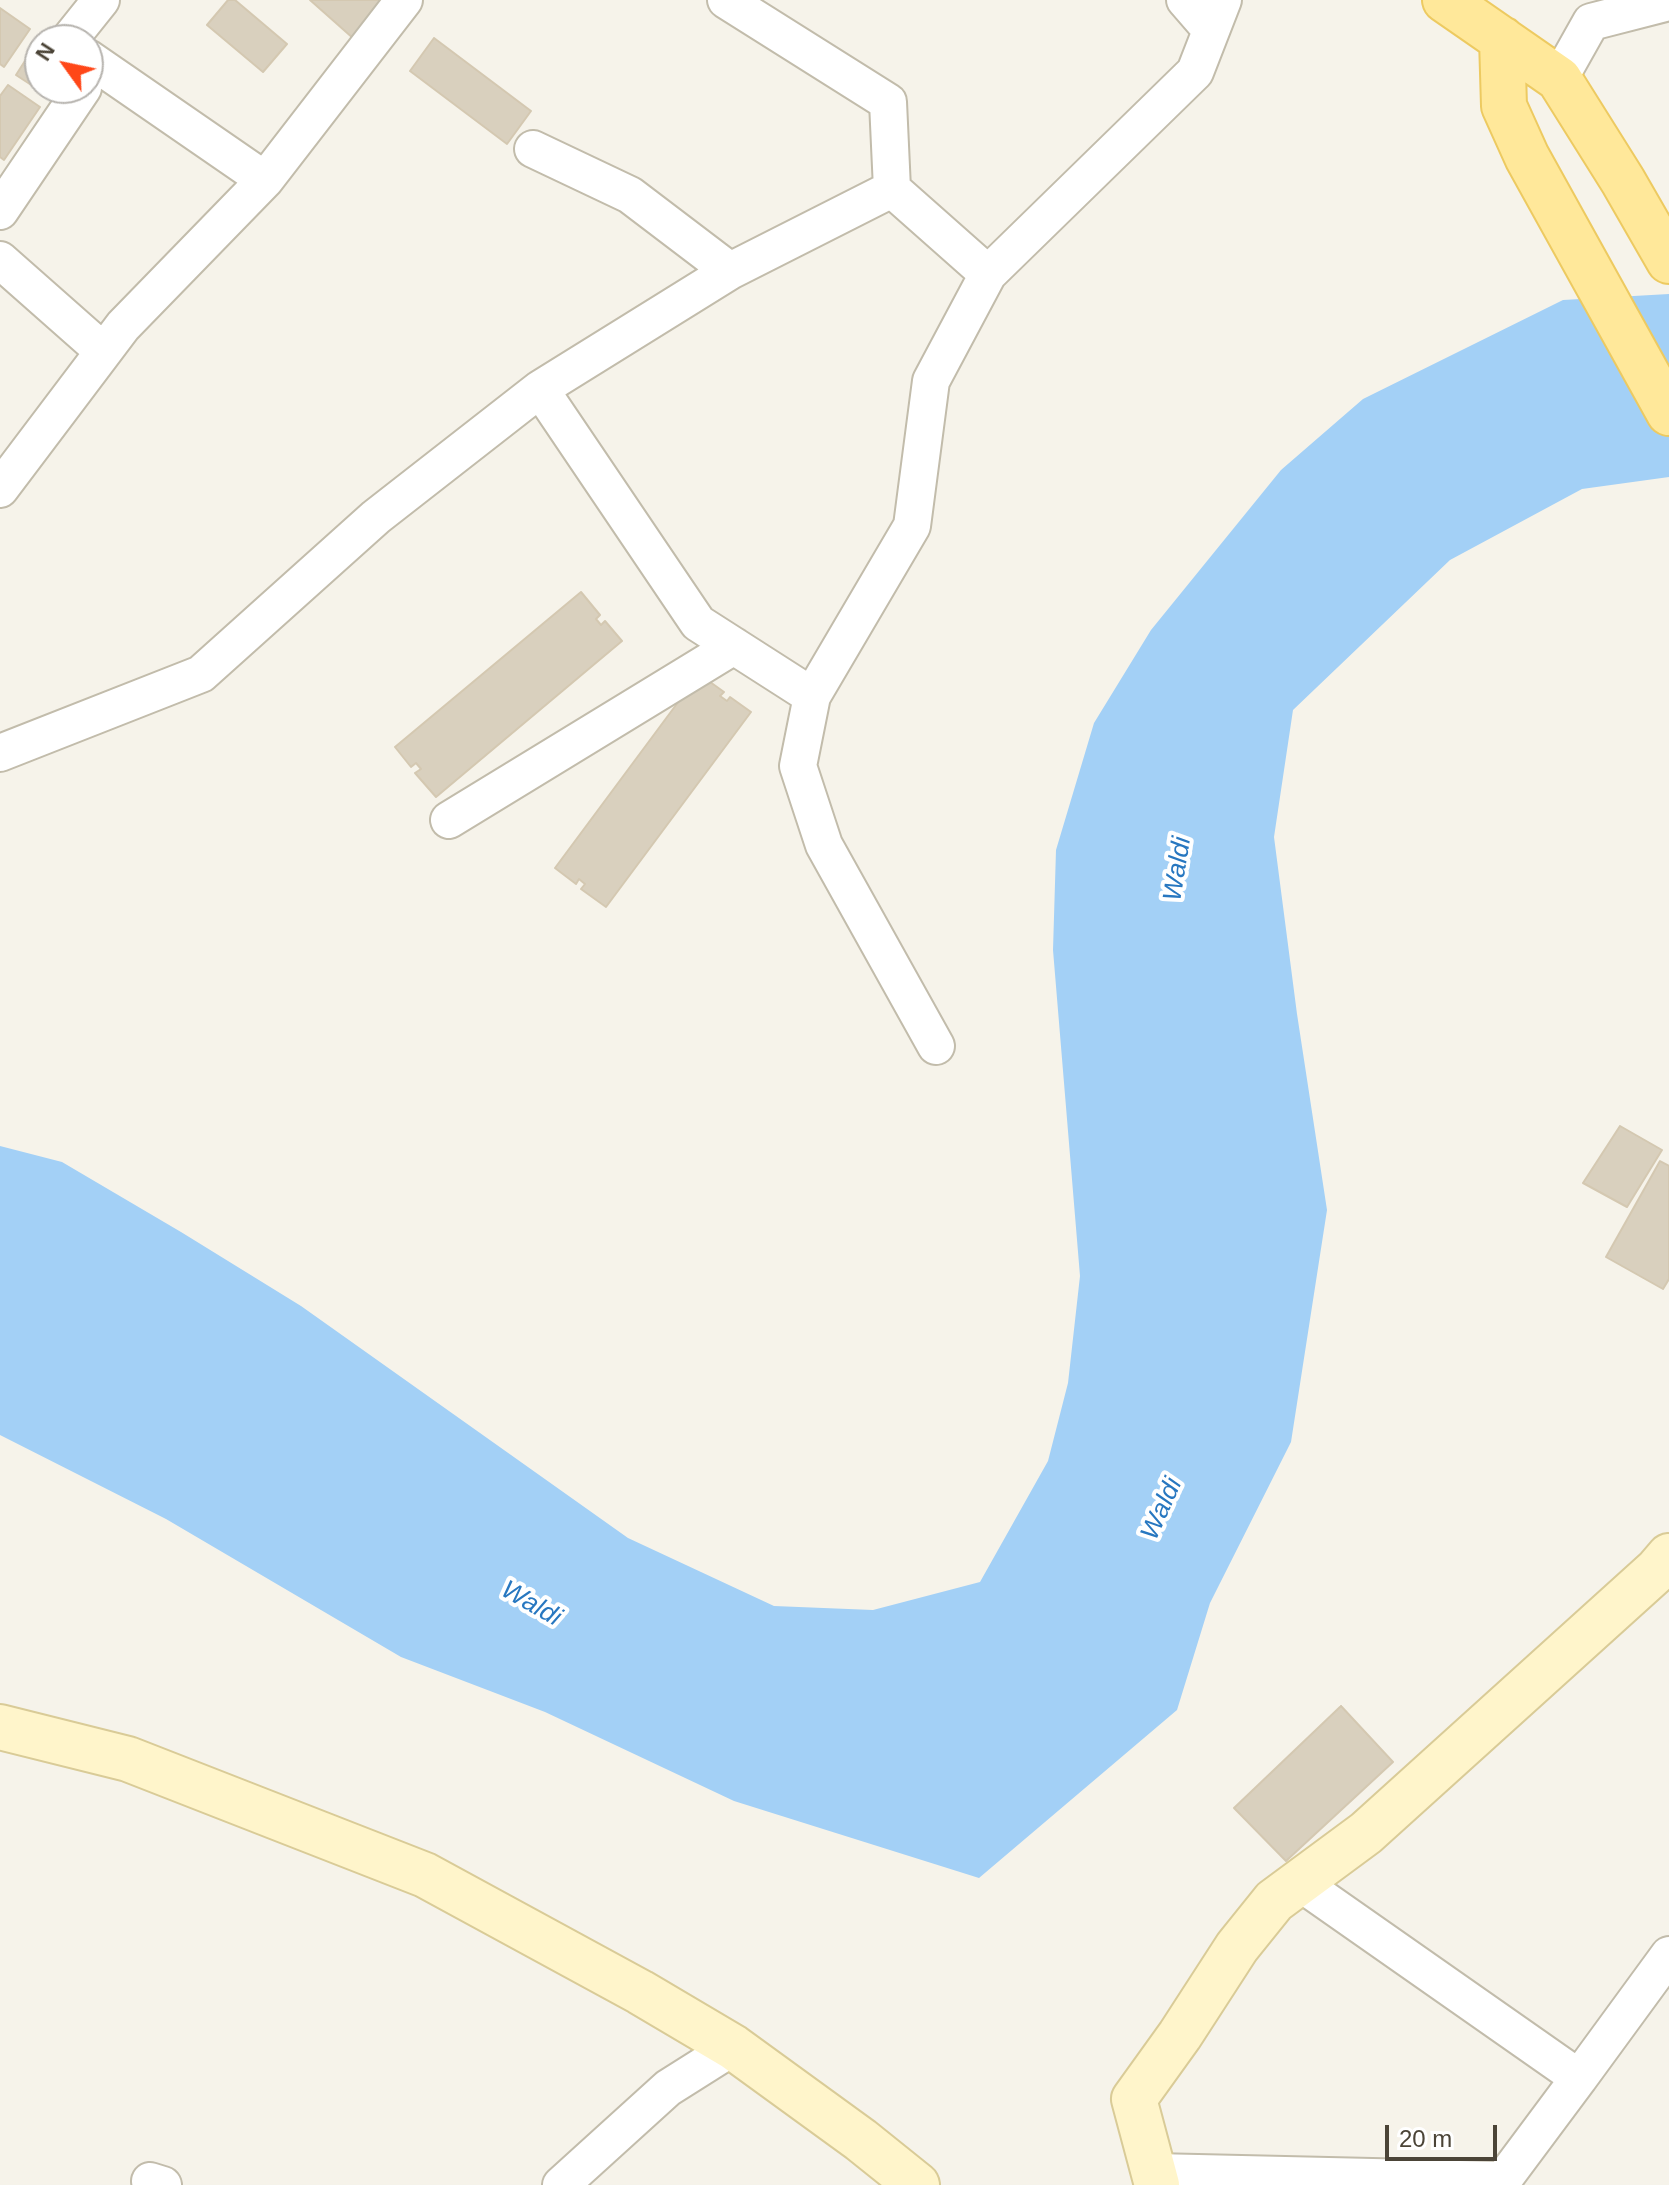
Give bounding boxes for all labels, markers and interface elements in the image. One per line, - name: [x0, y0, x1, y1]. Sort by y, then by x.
- north arrow: [24, 24, 104, 104]
- text: N: [30, 38, 60, 65]
- water label: Waldi: [1158, 835, 1198, 903]
- water label: Waldi: [1135, 1473, 1189, 1545]
- water label: Waldi: [495, 1574, 567, 1634]
- scale bar: [1389, 2109, 1501, 2159]
- text: 20 m: [1399, 2125, 1452, 2152]

